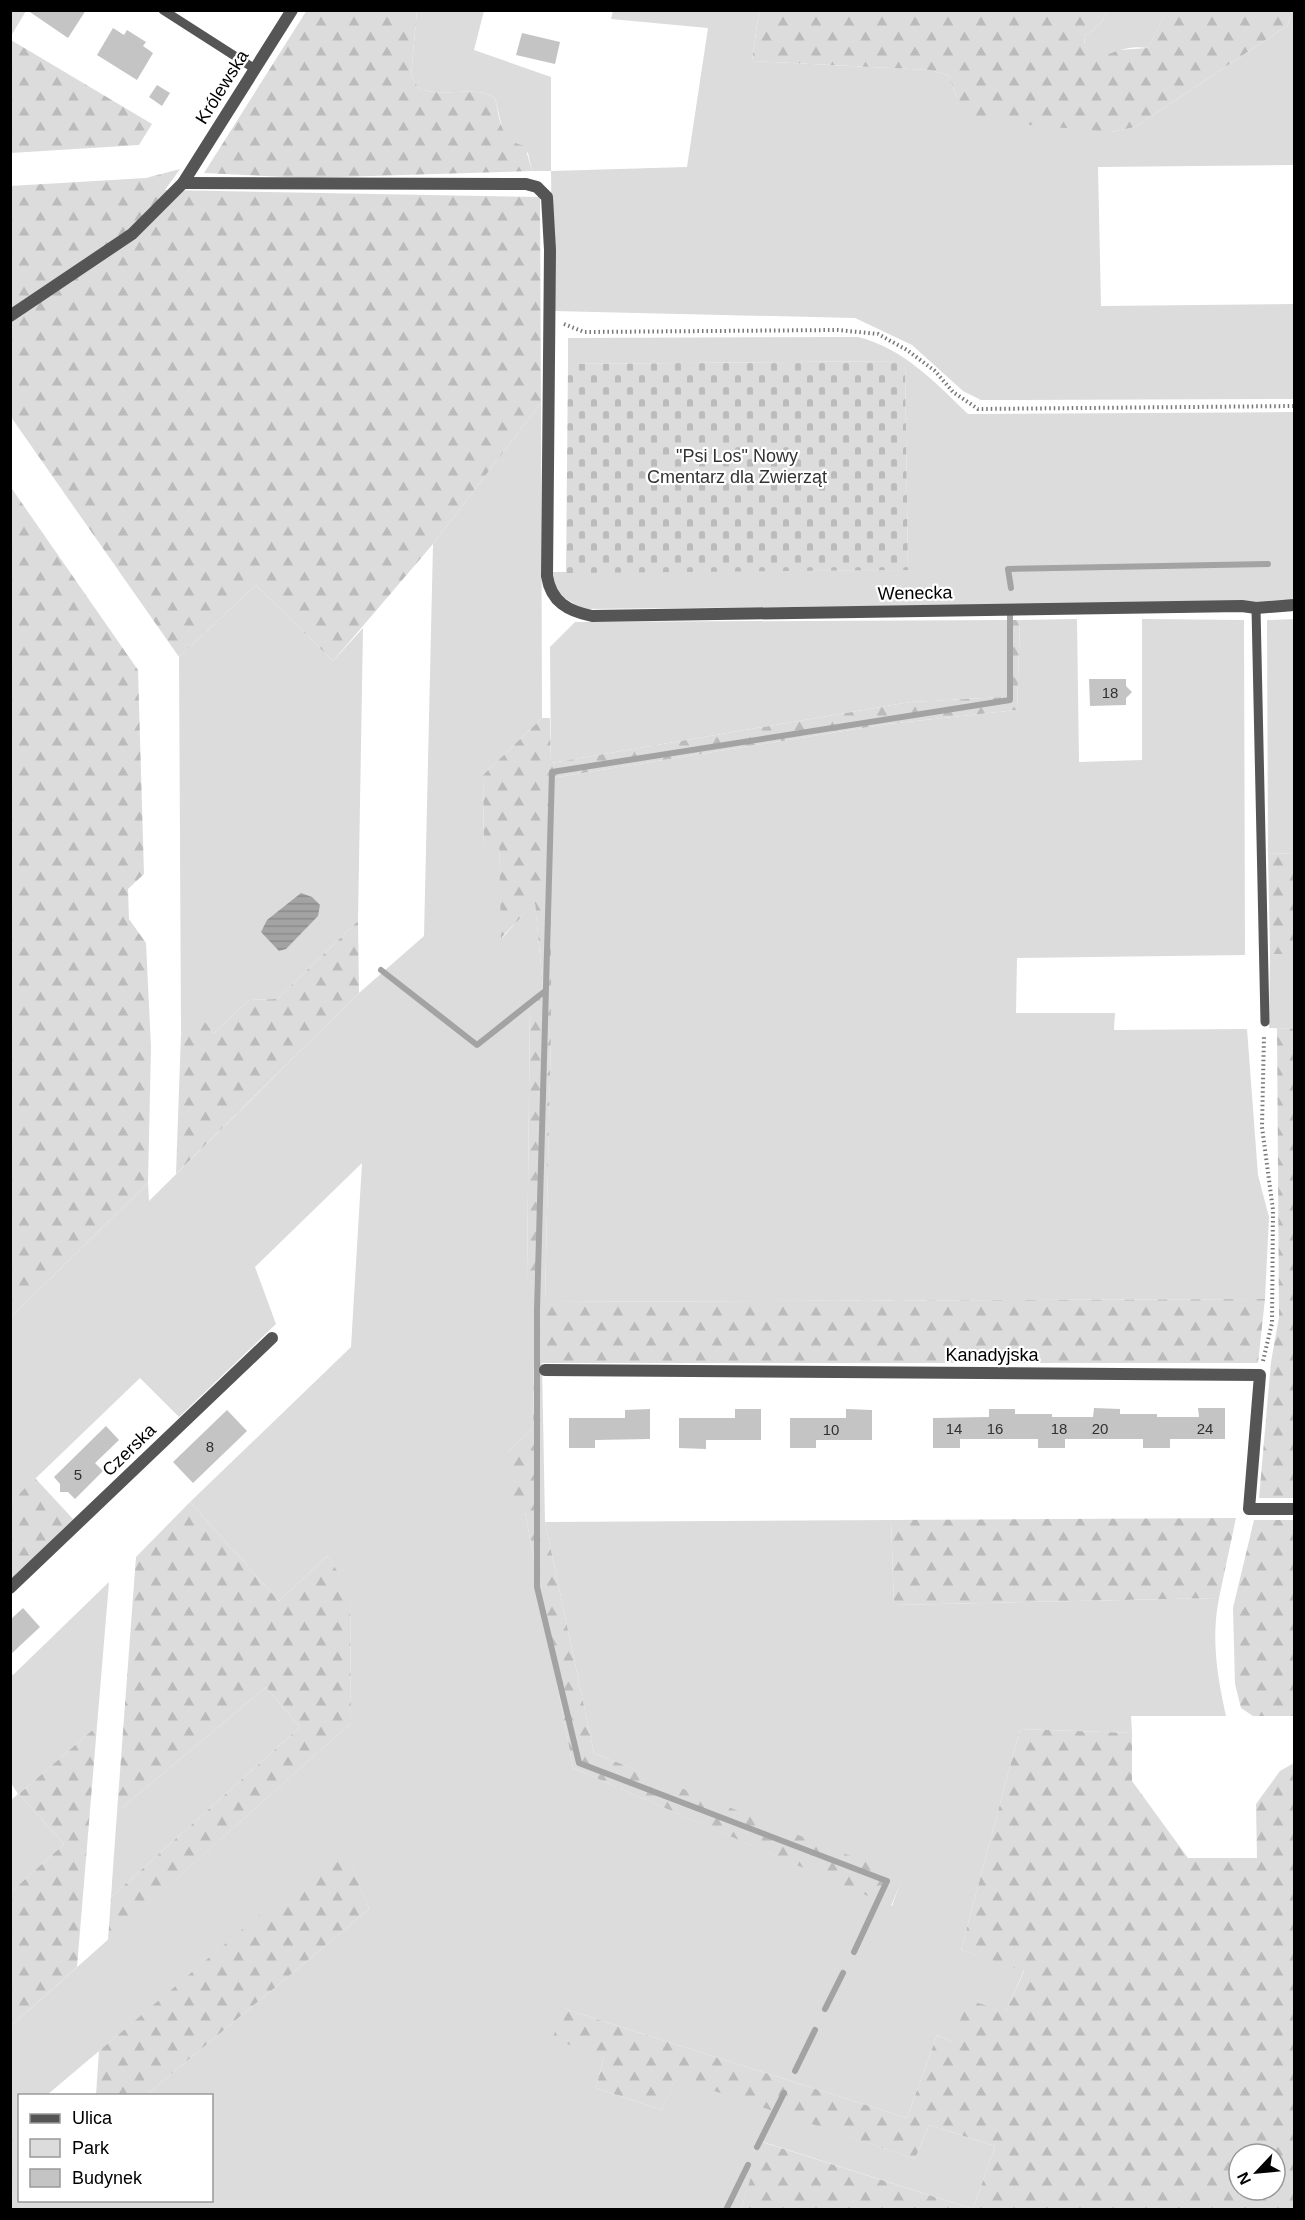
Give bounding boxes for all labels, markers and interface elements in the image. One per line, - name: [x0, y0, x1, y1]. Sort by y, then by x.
- street label: Królewska: [192, 46, 253, 128]
- park label: "Psi Los" Nowy Cmentarz dla Zwierząt: [647, 446, 827, 487]
- street label: Wenecka: [877, 582, 954, 604]
- house number: 18: [1102, 684, 1118, 701]
- street label: Kanadyjska: [945, 1345, 1040, 1365]
- street label: Czerska: [98, 1419, 160, 1480]
- house number: 14: [946, 1420, 962, 1437]
- house number: 16: [987, 1420, 1003, 1437]
- house number: 18: [1051, 1420, 1067, 1437]
- house number: 20: [1092, 1420, 1108, 1437]
- house number: 24: [1197, 1420, 1213, 1437]
- house number: 10: [823, 1421, 839, 1438]
- house number: 8: [206, 1438, 214, 1455]
- house number: 5: [74, 1466, 82, 1483]
- legend: [18, 2094, 213, 2202]
- text: Ulica: [72, 2108, 113, 2128]
- text: Park: [72, 2138, 110, 2158]
- north arrow: [1227, 2142, 1287, 2202]
- text: Budynek: [72, 2168, 143, 2188]
- text: N: [1234, 2169, 1254, 2187]

